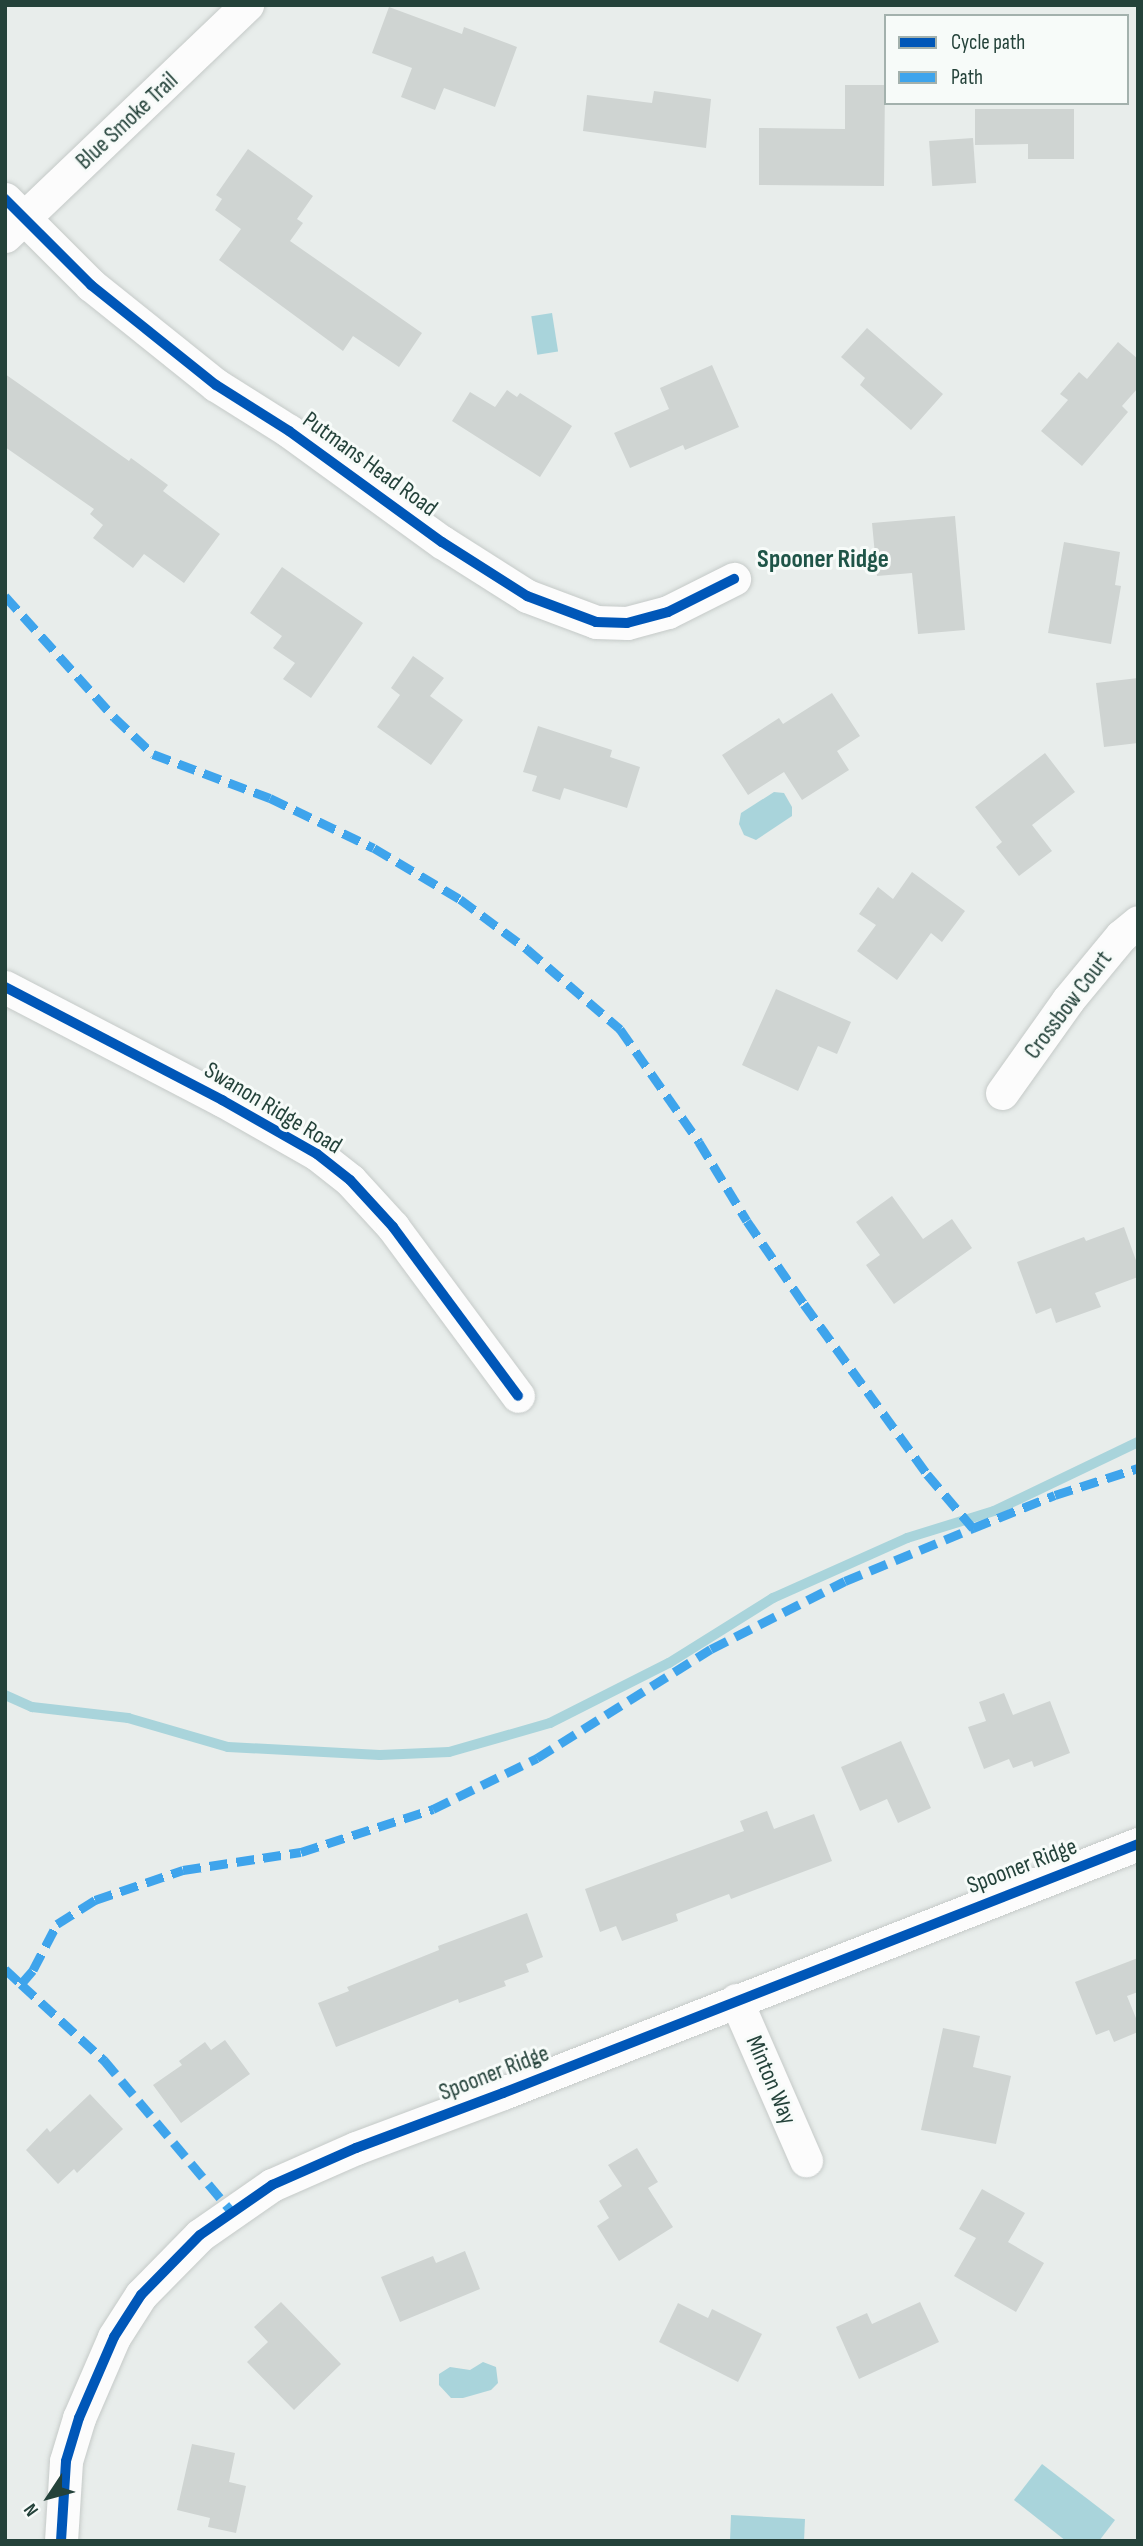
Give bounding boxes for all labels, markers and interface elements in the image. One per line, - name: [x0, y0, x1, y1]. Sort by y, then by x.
- legend: [884, 14, 1129, 105]
- text: Cycle path: [951, 30, 1025, 55]
- text: Path: [951, 65, 983, 90]
- street label: Blue Smoke Trail: [70, 66, 184, 176]
- street label: Putmans Head Road: [297, 405, 443, 523]
- district label: Spooner Ridge: [757, 544, 889, 576]
- street label: Crossbow Court: [1018, 945, 1118, 1065]
- street label: Swanon Ridge Road: [199, 1056, 347, 1160]
- street label: Spooner Ridge: [963, 1832, 1081, 1900]
- street label: Minton Way: [739, 2031, 803, 2129]
- street label: Spooner Ridge: [435, 2039, 553, 2107]
- north arrow: [14, 2462, 84, 2532]
- text: N: [19, 2499, 44, 2521]

